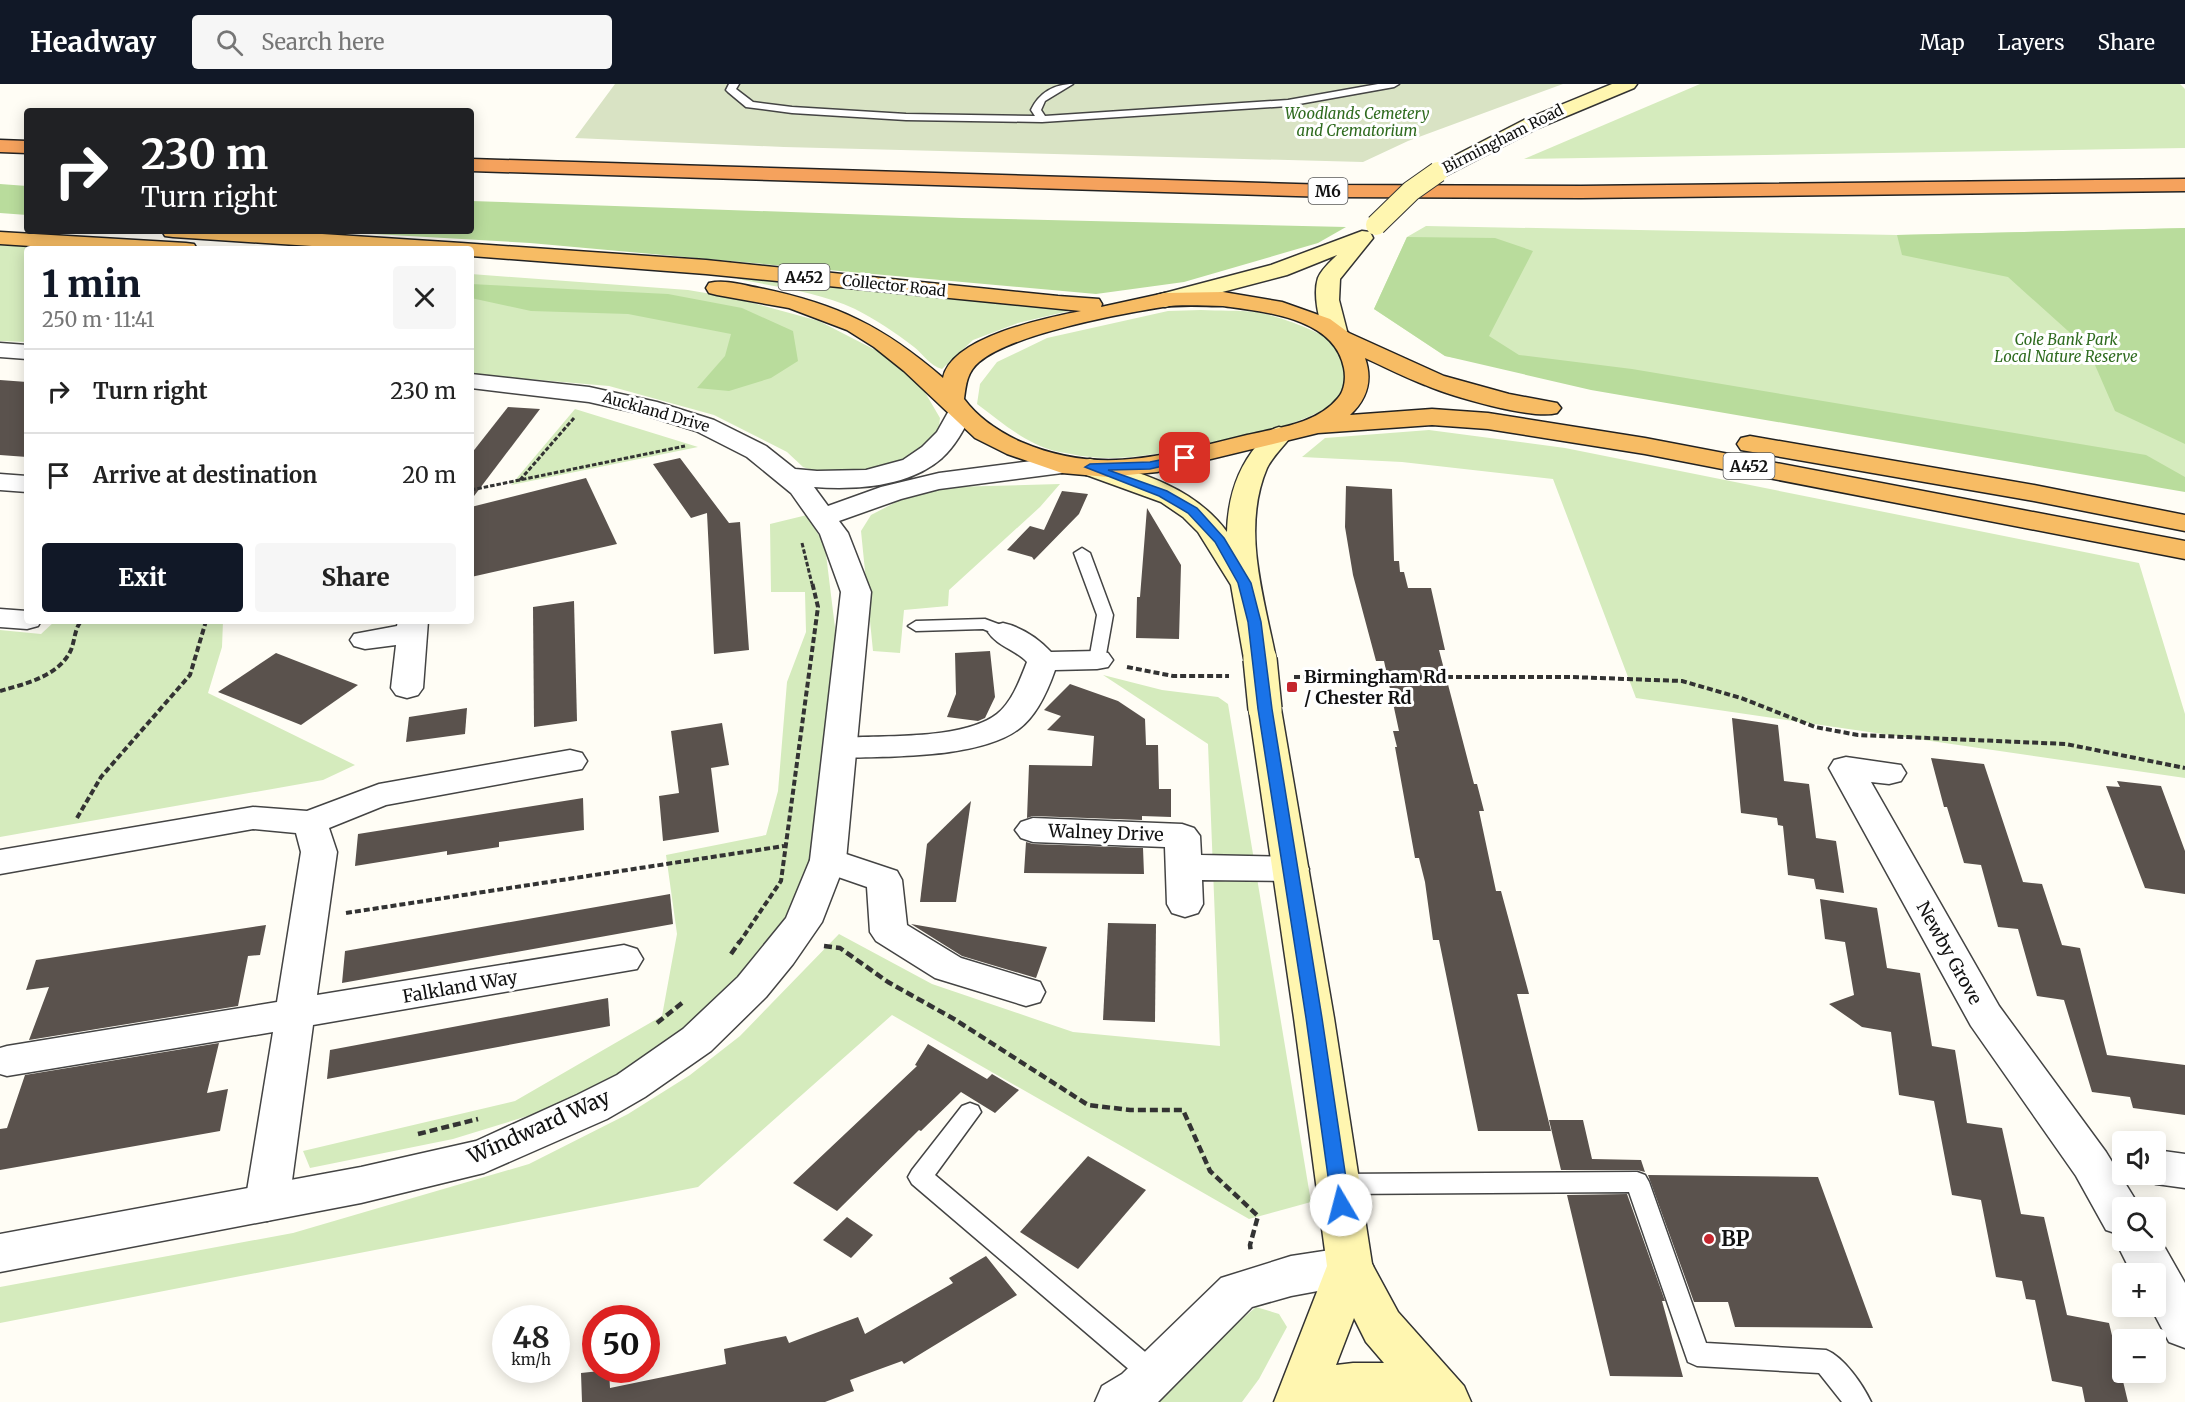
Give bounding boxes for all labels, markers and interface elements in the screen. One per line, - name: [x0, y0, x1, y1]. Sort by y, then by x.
- search box: [192, 15, 612, 69]
- text: Headway: [30, 24, 156, 60]
- icon: search: [213, 26, 246, 59]
- text: Search here: [261, 28, 385, 56]
- text: Map: [1920, 29, 1965, 56]
- text: Layers: [1998, 29, 2065, 56]
- text: Share: [2098, 29, 2155, 56]
- street label: Birmingham Road: [1439, 100, 1566, 177]
- park label: Woodlands Cemetery and Crematorium: [1285, 104, 1429, 140]
- text: 230 m: [141, 128, 268, 180]
- icon: right: [42, 132, 120, 210]
- road number: M6: [1308, 178, 1348, 204]
- text: Turn right: [141, 180, 278, 214]
- text: 1 min: [42, 262, 141, 307]
- road number: A452: [778, 264, 830, 290]
- button: close: [393, 266, 456, 329]
- street label: Collector Road: [841, 271, 947, 300]
- text: 250 m · 11:41: [42, 307, 155, 332]
- park label: Cole Bank Park Local Nature Reserve: [1994, 330, 2138, 366]
- icon: right: [42, 375, 75, 408]
- text: Turn right: [93, 377, 207, 405]
- text: 230 m: [390, 377, 456, 405]
- street label: Auckland Drive: [599, 387, 712, 436]
- pin: [1159, 432, 1210, 483]
- icon: arrive: [1168, 441, 1201, 474]
- road number: A452: [1724, 453, 1774, 479]
- icon: arrive: [42, 459, 75, 492]
- text: Arrive at destination: [93, 461, 317, 489]
- text: 20 m: [402, 461, 456, 489]
- button: Exit: [42, 543, 243, 612]
- button: Share: [255, 543, 456, 612]
- place label: Birmingham Rd / Chester Rd: [1304, 665, 1447, 709]
- marker: Birmingham Rd / Chester Rd: [1285, 680, 1299, 694]
- street label: Walney Drive: [1047, 819, 1164, 846]
- street label: Newby Grove: [1912, 897, 1987, 1008]
- street label: Falkland Way: [401, 965, 520, 1008]
- street label: Windward Way: [463, 1083, 615, 1170]
- map controls: [2112, 1131, 2166, 1383]
- button: sound: [2112, 1131, 2166, 1185]
- position arrow: [1309, 1173, 1373, 1237]
- button: search: [2112, 1197, 2166, 1251]
- place label: BP: [1721, 1225, 1749, 1252]
- marker: BP: [1702, 1232, 1716, 1246]
- button: +: [2112, 1263, 2166, 1317]
- speed limit sign: 50: [582, 1305, 660, 1383]
- text: 48: [512, 1318, 550, 1356]
- button: −: [2112, 1329, 2166, 1383]
- text: km/h: [511, 1350, 551, 1369]

